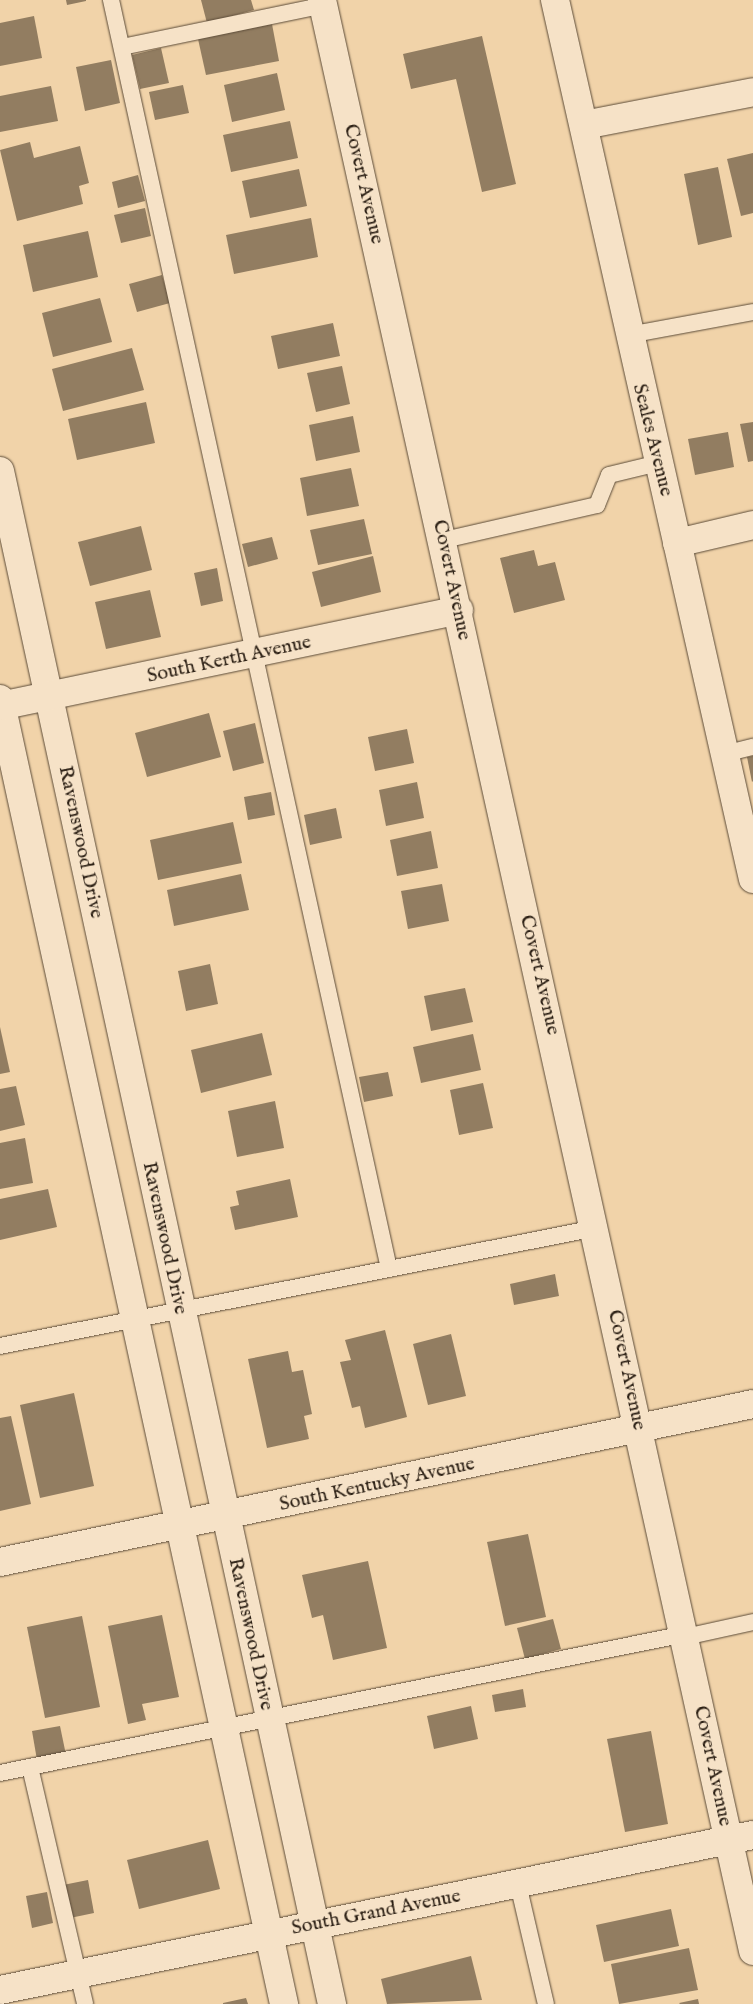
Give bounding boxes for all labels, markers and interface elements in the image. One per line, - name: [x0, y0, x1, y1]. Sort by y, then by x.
- street label: Covert Avenue: [339, 122, 389, 246]
- street label: Seales Avenue: [627, 381, 679, 499]
- street label: Covert Avenue: [428, 518, 476, 642]
- street label: South Kerth Avenue: [145, 630, 313, 688]
- street label: Ravenswood Drive: [53, 764, 109, 920]
- street label: Covert Avenue: [515, 913, 565, 1037]
- street label: Ravenswood Drive: [137, 1160, 193, 1316]
- street label: Covert Avenue: [603, 1308, 651, 1432]
- street label: South Kentucky Avenue: [277, 1452, 477, 1516]
- street label: Ravenswood Drive: [223, 1556, 279, 1712]
- street label: Covert Avenue: [689, 1704, 737, 1828]
- street label: South Grand Avenue: [289, 1884, 463, 1940]

